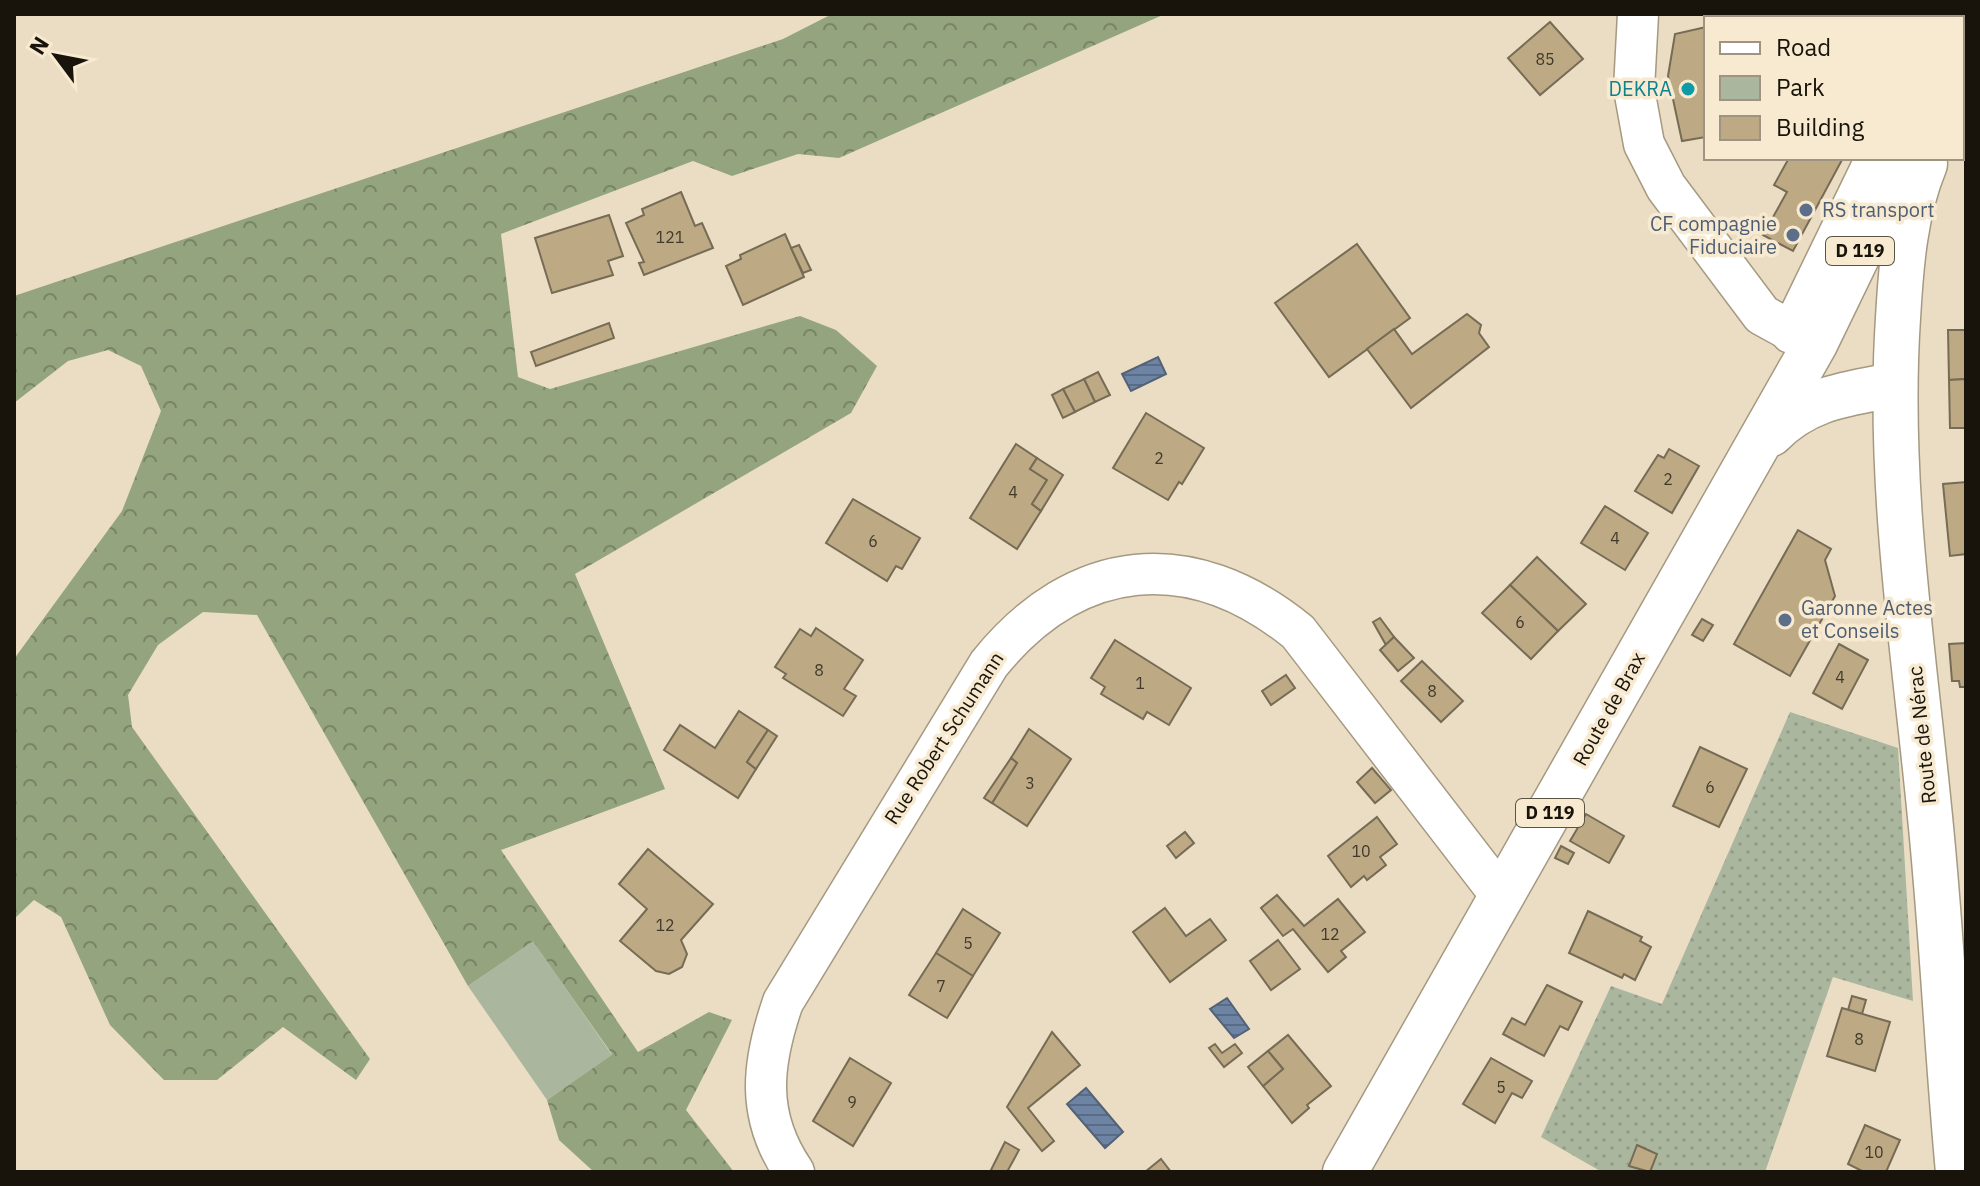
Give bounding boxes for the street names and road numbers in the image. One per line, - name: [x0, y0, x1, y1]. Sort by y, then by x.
- road number: D 119: [1826, 237, 1894, 265]
- street label: Rue Robert Schumann: [878, 646, 1010, 829]
- street label: Route de Brax: [1566, 647, 1651, 770]
- street label: Route de Nérac: [1901, 665, 1942, 805]
- road number: D 119: [1516, 799, 1584, 827]

